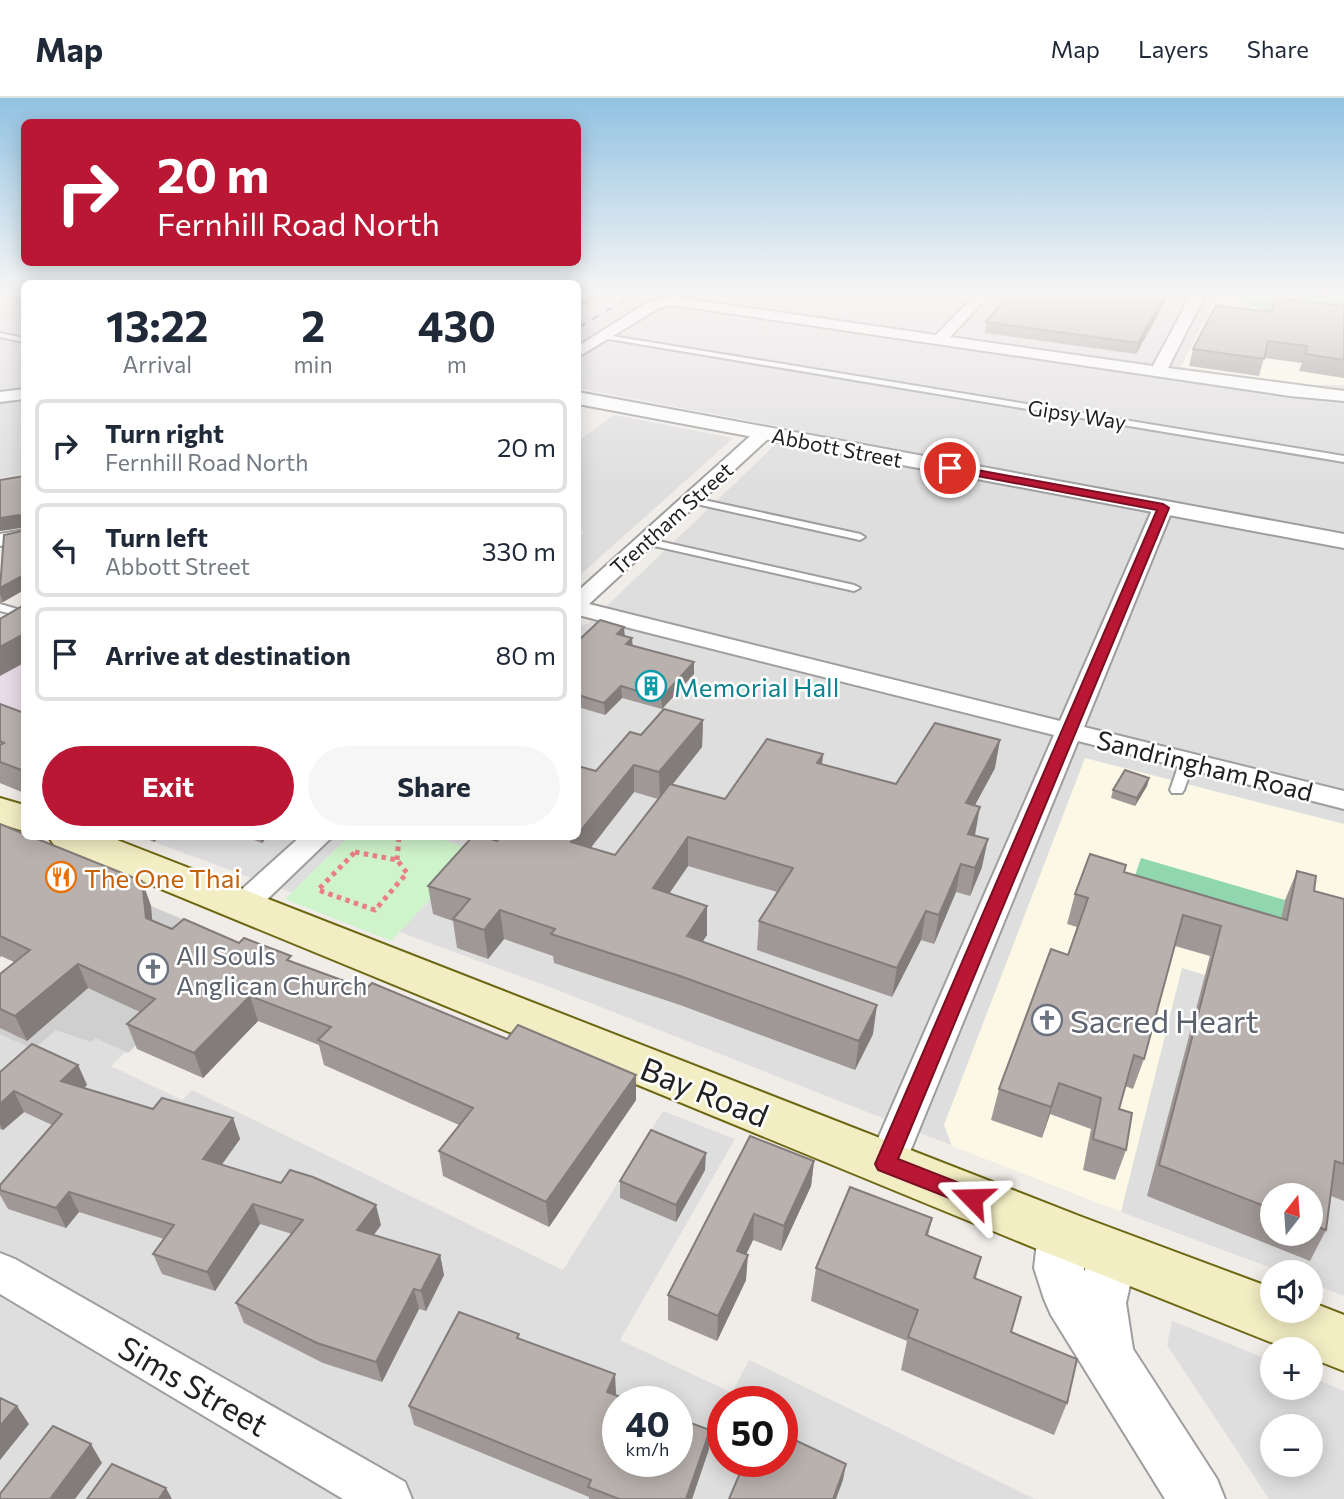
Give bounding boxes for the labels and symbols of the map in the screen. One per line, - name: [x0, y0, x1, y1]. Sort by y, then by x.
- street label: Gipsy Way: [1026, 394, 1128, 434]
- street label: Abbott Street: [770, 422, 904, 472]
- pin: [920, 438, 980, 498]
- street label: Trentham Street: [605, 456, 737, 580]
- building icon: Memorial Hall: [634, 669, 668, 703]
- place label: Memorial Hall: [674, 671, 839, 702]
- street label: Sandringham Road: [1094, 723, 1316, 807]
- restaurant icon: The One Thai: [44, 860, 78, 894]
- place label: The One Thai: [84, 862, 241, 893]
- place label: All Souls Anglican Church: [176, 939, 367, 1000]
- church icon: All Souls Anglican Church: [136, 952, 170, 986]
- place label: Sacred Heart: [1070, 1000, 1259, 1040]
- church icon: Sacred Heart: [1030, 1003, 1064, 1037]
- street label: Bay Road: [635, 1047, 775, 1135]
- position arrow: [935, 1161, 1009, 1235]
- north arrow: [1260, 1183, 1323, 1246]
- street label: Sims Street: [112, 1326, 276, 1444]
- speed limit sign: 50: [707, 1386, 798, 1477]

